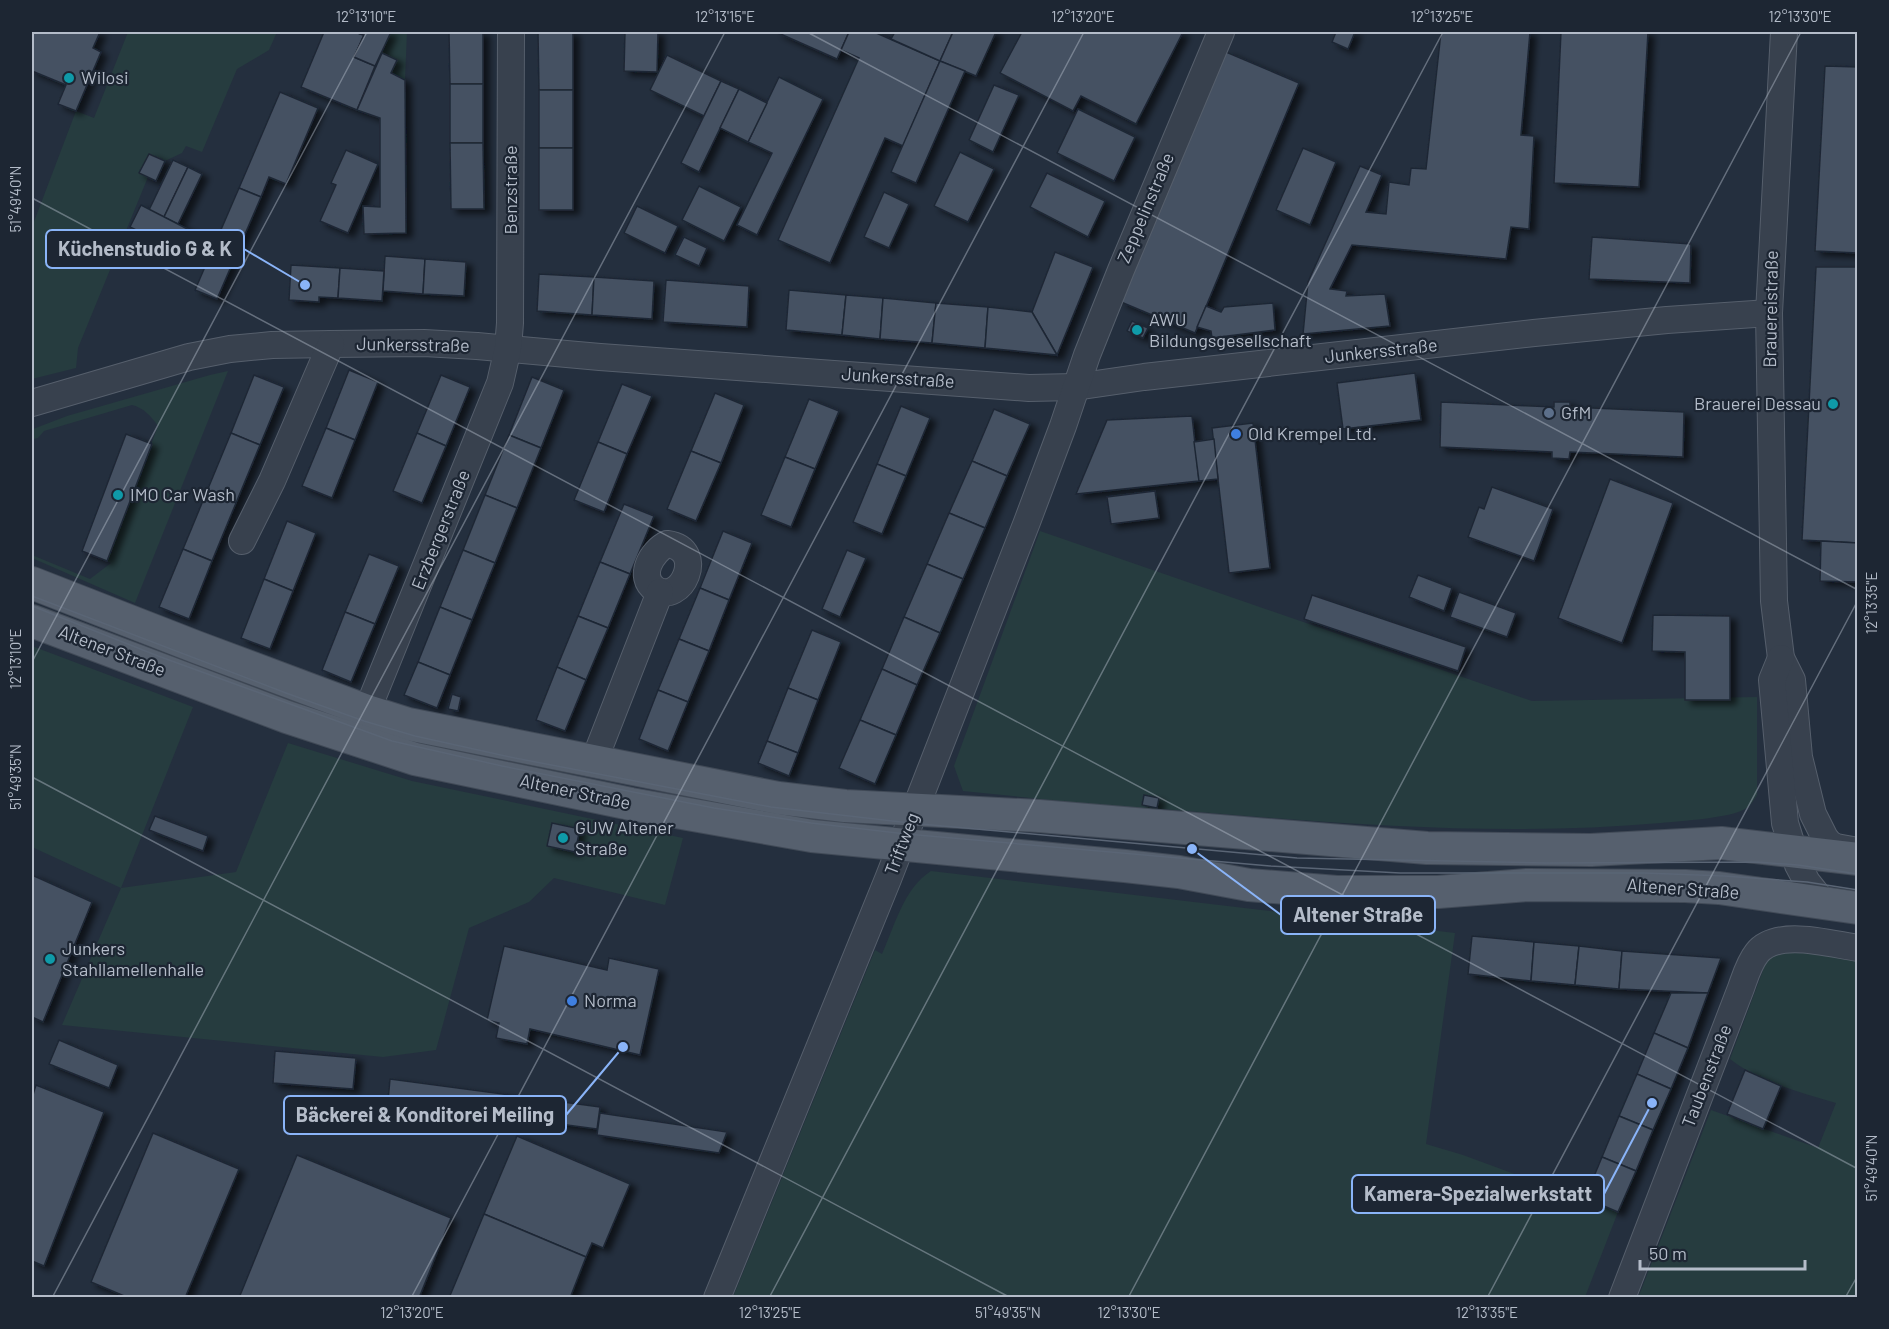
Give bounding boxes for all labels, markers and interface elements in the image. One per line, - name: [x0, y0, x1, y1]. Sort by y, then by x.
- text: 12°13'10"E: [336, 7, 396, 25]
- text: 12°13'15"E: [695, 7, 755, 25]
- text: 12°13'20"E: [1051, 7, 1115, 25]
- text: 12°13'25"E: [1411, 7, 1473, 25]
- text: 12°13'30"E: [1768, 7, 1832, 25]
- place label: Wilosi: [81, 66, 129, 88]
- marker: Wilosi: [62, 71, 76, 85]
- street label: Benzstraße: [499, 145, 521, 235]
- street label: Zeppelinstraße: [1112, 149, 1178, 266]
- text: 51°49'40"N: [6, 165, 24, 233]
- callout: Küchenstudio G & K: [46, 230, 244, 268]
- text: Küchenstudio G & K: [58, 236, 232, 260]
- street label: Brauereistraße: [1758, 250, 1782, 368]
- place label: AWU Bildungsgesellschaft: [1149, 308, 1312, 351]
- marker: AWU Bildungsgesellschaft: [1130, 323, 1144, 337]
- street label: Junkersstraße: [356, 332, 470, 356]
- street label: Junkersstraße: [1323, 333, 1438, 367]
- street label: Junkersstraße: [841, 362, 955, 392]
- place label: Brauerei Dessau: [1694, 392, 1821, 414]
- marker: Brauerei Dessau: [1826, 397, 1840, 411]
- place label: GfM: [1561, 401, 1591, 423]
- marker: GfM: [1542, 406, 1556, 420]
- place label: Old Krempel Ltd.: [1248, 422, 1377, 444]
- marker: Old Krempel Ltd.: [1229, 427, 1243, 441]
- street label: Erzbergerstraße: [406, 466, 474, 593]
- place label: IMO Car Wash: [130, 483, 235, 505]
- marker: IMO Car Wash: [111, 488, 125, 502]
- text: 12°13'35"E: [1862, 572, 1880, 634]
- street label: Altener Straße: [56, 620, 169, 681]
- text: 12°13'10"E: [6, 629, 24, 689]
- text: 51°49'35"N: [6, 744, 24, 810]
- street label: Altener Straße: [518, 769, 633, 813]
- street label: Triftweg: [879, 809, 923, 878]
- place label: GUW Altener Straße: [575, 816, 674, 859]
- marker: GUW Altener Straße: [556, 831, 570, 845]
- street label: Altener Straße: [1626, 873, 1740, 903]
- callout: Altener Straße: [1281, 896, 1435, 934]
- text: Altener Straße: [1293, 902, 1423, 926]
- place label: Junkers Stahllamellenhalle: [62, 937, 204, 980]
- marker: Junkers Stahllamellenhalle: [43, 952, 57, 966]
- place label: Norma: [584, 989, 637, 1011]
- marker: Norma: [565, 994, 579, 1008]
- street label: Taubenstraße: [1676, 1021, 1736, 1130]
- callout: Bäckerei & Konditorei Meiling: [284, 1096, 566, 1134]
- text: Bäckerei & Konditorei Meiling: [296, 1102, 554, 1126]
- text: 51°49'40"N: [1862, 1134, 1880, 1202]
- callout: Kamera-Spezialwerkstatt: [1352, 1175, 1604, 1213]
- text: Kamera-Spezialwerkstatt: [1364, 1181, 1592, 1205]
- scale bar: [1640, 1233, 1805, 1271]
- text: 50 m: [1649, 1242, 1687, 1264]
- text: 12°13'20"E: [380, 1303, 444, 1321]
- text: 12°13'25"E: [739, 1303, 801, 1321]
- text: 51°49'35"N: [975, 1303, 1041, 1321]
- text: 12°13'30"E: [1097, 1303, 1161, 1321]
- text: 12°13'35"E: [1456, 1303, 1518, 1321]

